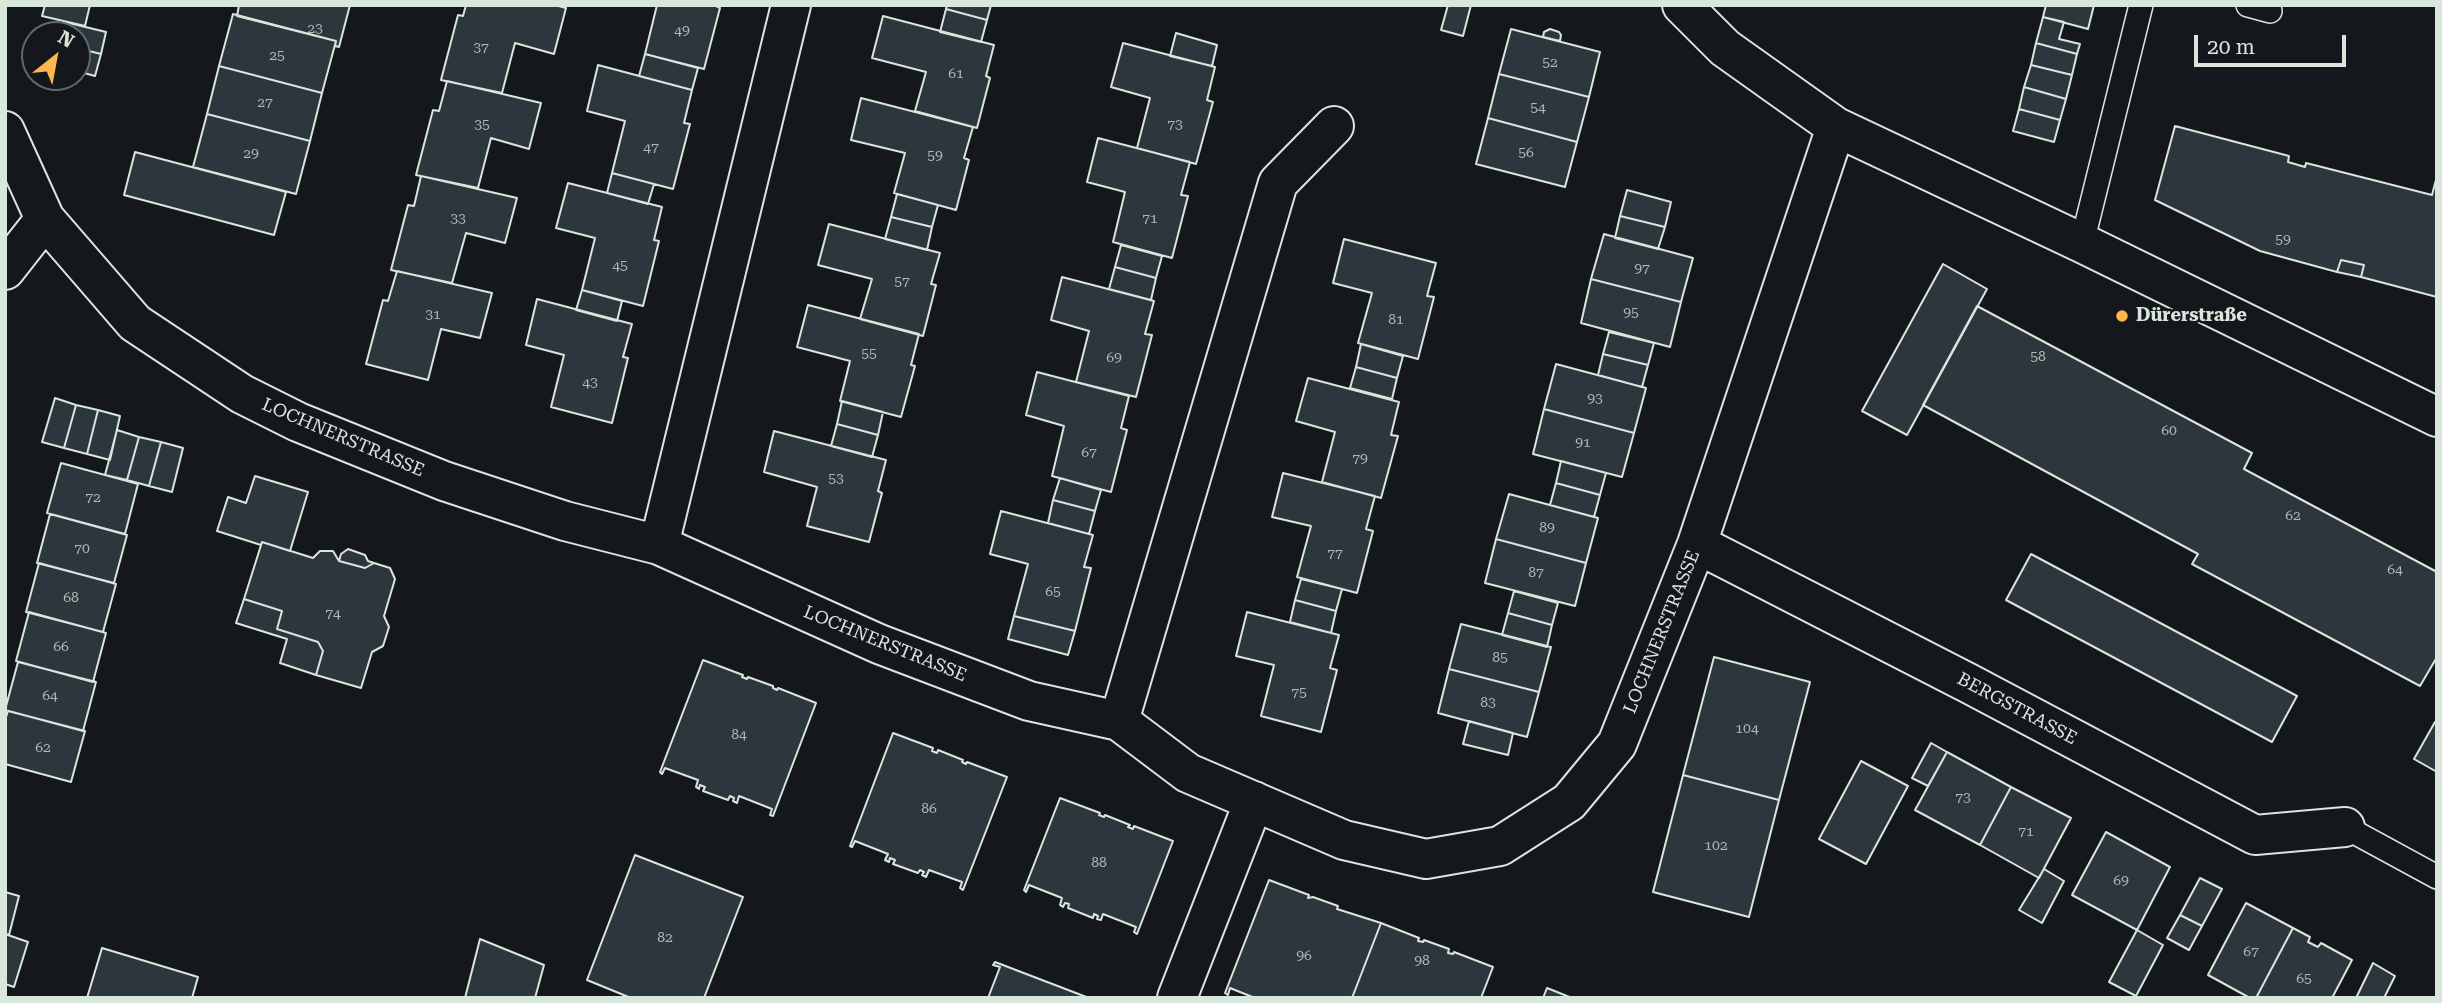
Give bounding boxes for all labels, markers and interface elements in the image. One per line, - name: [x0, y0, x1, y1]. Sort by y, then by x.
- north arrow: [21, 21, 91, 91]
- house number: 23: [307, 21, 323, 37]
- scale bar: [2197, 21, 2349, 65]
- house number: 49: [674, 23, 690, 39]
- text: N: [54, 26, 78, 53]
- text: 20 m: [2207, 35, 2255, 59]
- house number: 37: [473, 40, 489, 56]
- house number: 25: [269, 48, 285, 64]
- house number: 52: [1542, 55, 1558, 71]
- house number: 61: [948, 66, 964, 82]
- house number: 27: [257, 95, 273, 111]
- house number: 54: [1530, 100, 1546, 116]
- house number: 35: [474, 117, 490, 133]
- house number: 73: [1167, 117, 1183, 133]
- house number: 47: [643, 140, 659, 156]
- house number: 56: [1518, 145, 1534, 161]
- house number: 29: [243, 146, 259, 162]
- house number: 59: [927, 148, 943, 164]
- house number: 33: [450, 211, 466, 227]
- house number: 71: [1142, 211, 1158, 227]
- house number: 59: [2275, 232, 2291, 248]
- house number: 45: [612, 258, 628, 274]
- house number: 97: [1634, 261, 1650, 277]
- house number: 57: [894, 274, 910, 290]
- house number: 95: [1623, 305, 1639, 321]
- place label: Dürerstraße: [2136, 305, 2247, 327]
- house number: 31: [425, 307, 441, 323]
- marker: Dürerstraße: [2114, 308, 2130, 324]
- house number: 81: [1388, 312, 1404, 328]
- house number: 55: [861, 346, 877, 362]
- house number: 58: [2030, 349, 2046, 365]
- house number: 69: [1106, 350, 1122, 366]
- house number: 43: [582, 375, 598, 391]
- house number: 93: [1587, 391, 1603, 407]
- street label: LOCHNERSTRASSE: [259, 394, 427, 482]
- house number: 60: [2161, 423, 2177, 439]
- house number: 91: [1575, 435, 1591, 451]
- house number: 67: [1081, 445, 1097, 461]
- house number: 79: [1352, 451, 1368, 467]
- house number: 53: [828, 471, 844, 487]
- house number: 72: [85, 490, 101, 506]
- house number: 62: [2285, 508, 2301, 524]
- house number: 89: [1539, 520, 1555, 536]
- house number: 70: [74, 541, 90, 557]
- house number: 77: [1327, 546, 1343, 562]
- street label: LOCHNERSTRASSE: [1619, 547, 1705, 717]
- house number: 64: [2387, 562, 2403, 578]
- house number: 87: [1528, 565, 1544, 581]
- house number: 65: [1045, 584, 1061, 600]
- house number: 68: [63, 590, 79, 606]
- street label: LOCHNERSTRASSE: [800, 601, 970, 687]
- house number: 74: [325, 606, 341, 622]
- house number: 66: [53, 639, 69, 655]
- house number: 85: [1492, 650, 1508, 666]
- street label: BERGSTRASSE: [1954, 668, 2080, 750]
- house number: 75: [1291, 685, 1307, 701]
- house number: 64: [42, 688, 58, 704]
- house number: 83: [1480, 695, 1496, 711]
- house number: 104: [1735, 721, 1759, 737]
- house number: 84: [731, 727, 747, 743]
- house number: 62: [35, 740, 51, 756]
- house number: 73: [1955, 790, 1971, 806]
- house number: 86: [921, 801, 937, 817]
- house number: 71: [2018, 824, 2034, 840]
- house number: 102: [1704, 838, 1728, 854]
- house number: 88: [1091, 855, 1107, 871]
- house number: 69: [2113, 873, 2129, 889]
- house number: 82: [657, 930, 673, 946]
- house number: 67: [2243, 944, 2259, 960]
- house number: 96: [1296, 948, 1312, 964]
- house number: 98: [1414, 953, 1430, 969]
- house number: 65: [2296, 971, 2312, 987]

